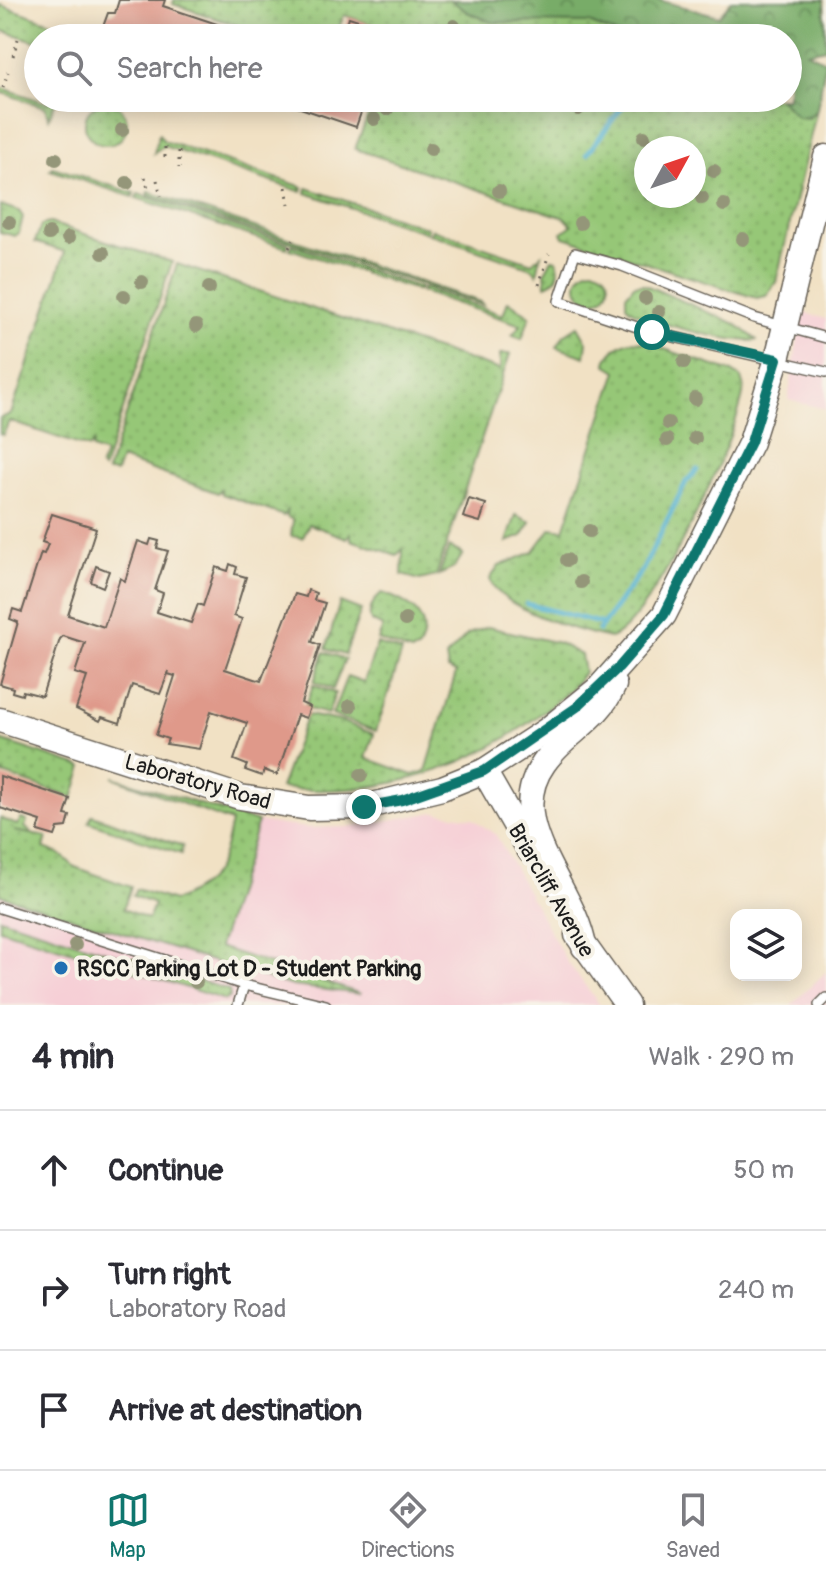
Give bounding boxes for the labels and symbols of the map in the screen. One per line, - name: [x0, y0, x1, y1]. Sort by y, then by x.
- north arrow: [634, 136, 706, 208]
- route start: [634, 314, 670, 350]
- street label: Laboratory Road: [121, 748, 274, 816]
- route end: [346, 789, 382, 825]
- street label: Briarcliff Avenue: [502, 819, 601, 962]
- place label: RSCC Parking Lot D - Student Parking: [77, 955, 421, 983]
- marker: RSCC Parking Lot D - Student Parking: [52, 959, 70, 977]

